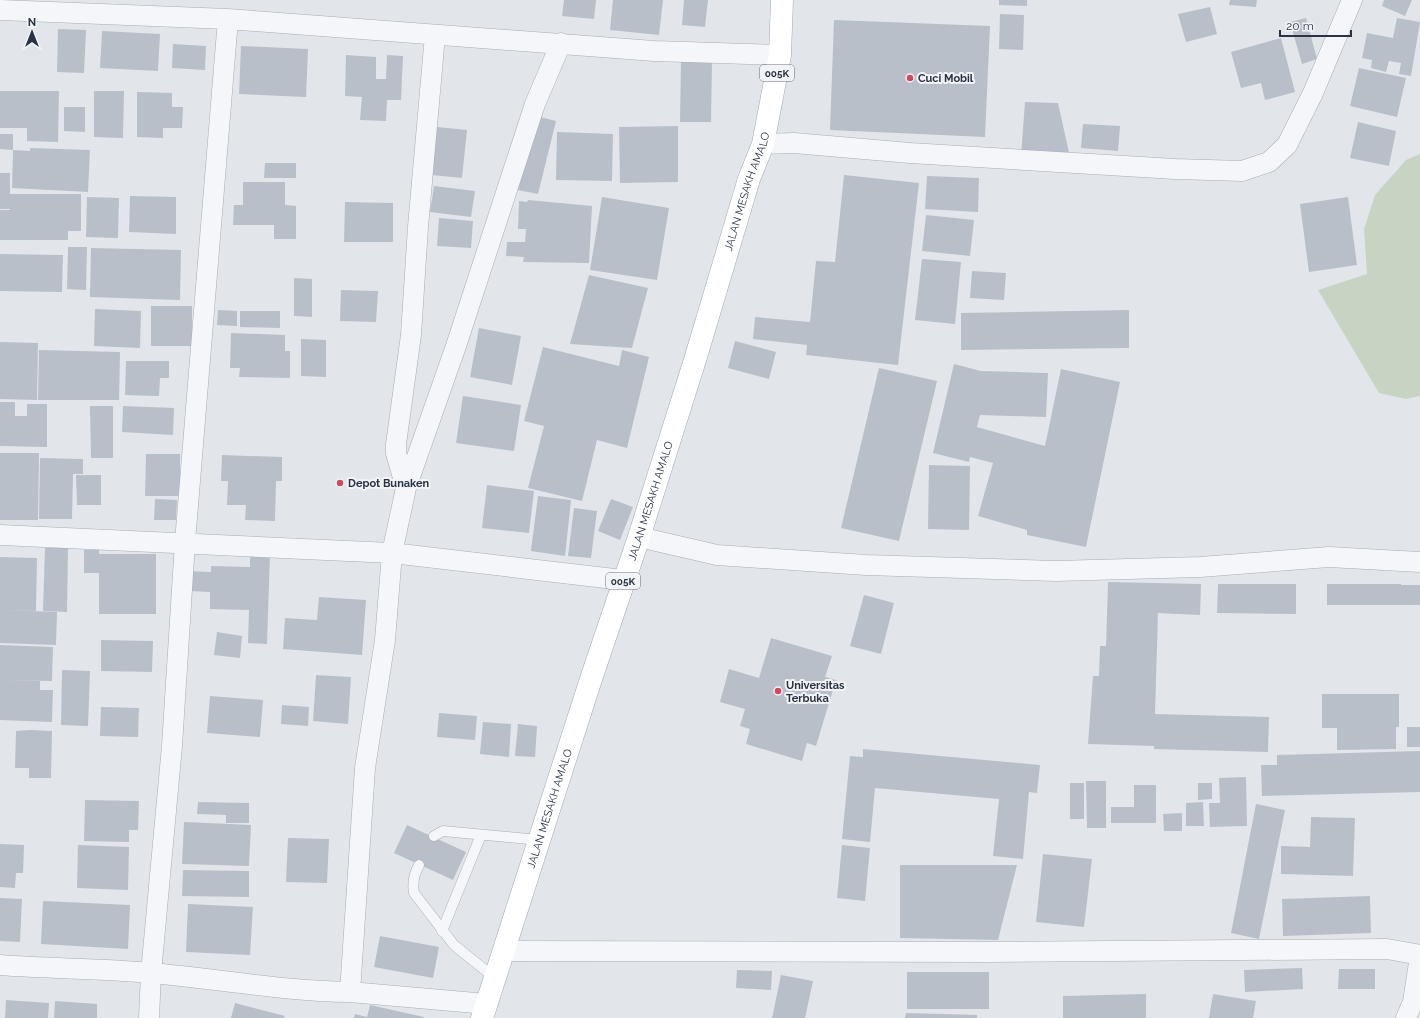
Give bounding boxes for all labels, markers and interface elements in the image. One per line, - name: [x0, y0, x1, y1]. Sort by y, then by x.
- north arrow: [12, 12, 52, 52]
- scale bar: [1280, 12, 1351, 38]
- text: N: [28, 16, 36, 29]
- text: 20 m: [1286, 19, 1314, 33]
- road number: 005K: [760, 65, 794, 81]
- place label: Cuci Mobil: [918, 72, 974, 85]
- marker: Cuci Mobil: [905, 73, 915, 83]
- street label: JALAN MESAKH AMALO: [721, 131, 772, 253]
- street label: JALAN MESAKH AMALO: [625, 439, 675, 562]
- place label: Depot Bunaken: [348, 477, 430, 490]
- marker: Depot Bunaken: [335, 478, 345, 488]
- road number: 005K: [606, 573, 640, 589]
- place label: Universitas Terbuka: [786, 679, 845, 705]
- marker: Universitas Terbuka: [773, 686, 783, 696]
- street label: JALAN MESAKH AMALO: [524, 747, 575, 870]

